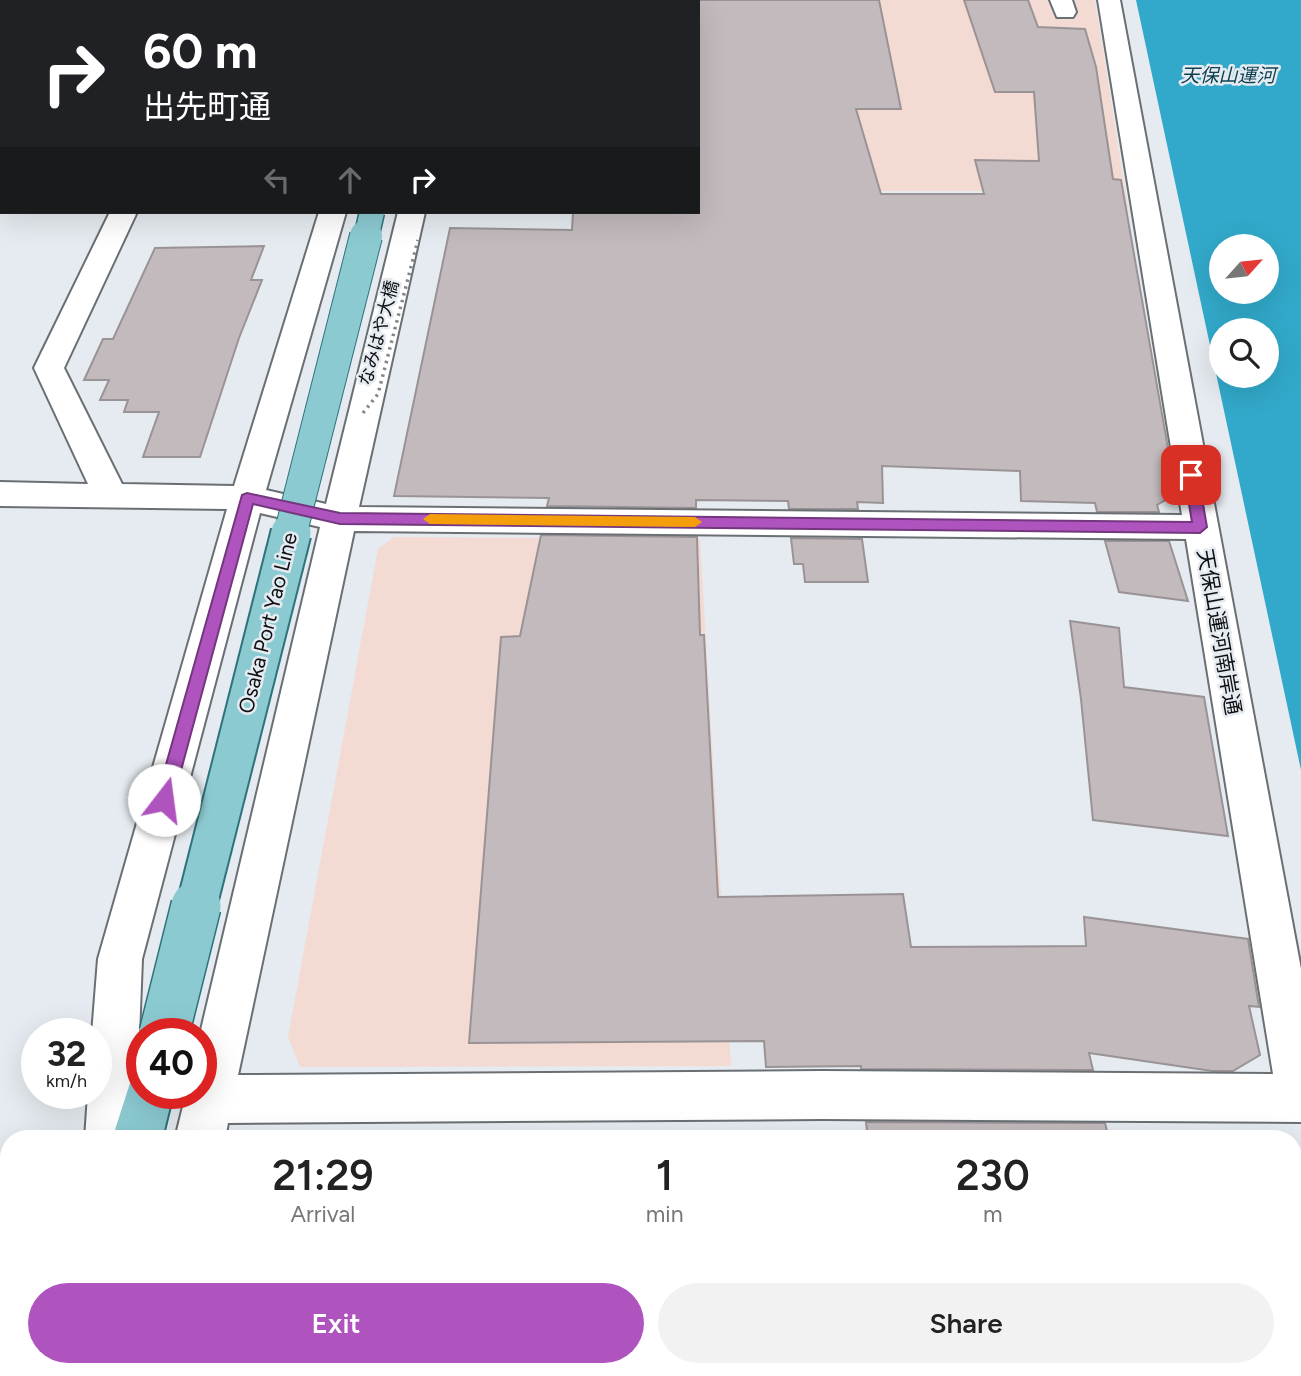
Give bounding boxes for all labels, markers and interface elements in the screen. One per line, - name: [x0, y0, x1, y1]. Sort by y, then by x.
- text: 60 m: [143, 21, 258, 80]
- icon: right: [28, 28, 119, 119]
- water label: 天保山運河: [1180, 64, 1279, 87]
- text: 出先町通: [143, 88, 271, 126]
- icon: left: [258, 161, 296, 199]
- icon: ahead: [331, 161, 369, 199]
- icon: right: [404, 161, 442, 199]
- north arrow: [1209, 234, 1279, 304]
- map controls: [1209, 234, 1279, 388]
- street label: なみはや大橋: [354, 278, 404, 388]
- button: search: [1209, 318, 1279, 388]
- pin: [1161, 445, 1221, 505]
- icon: arrive: [1172, 456, 1210, 494]
- street label: Osaka Port Yao Line: [233, 530, 302, 716]
- street label: 天保山運河南岸通: [1193, 547, 1246, 717]
- position arrow: [127, 763, 201, 837]
- speed limit sign: 40: [126, 1018, 217, 1109]
- text: 32: [47, 1033, 86, 1075]
- text: km/h: [46, 1070, 87, 1092]
- text: 21:29: [272, 1150, 374, 1201]
- text: 1: [656, 1150, 673, 1201]
- text: 230: [956, 1150, 1030, 1201]
- text: Arrival: [290, 1200, 355, 1228]
- text: min: [646, 1200, 684, 1228]
- text: m: [983, 1200, 1003, 1228]
- button: Exit: [28, 1283, 644, 1363]
- button: Share: [658, 1283, 1274, 1363]

